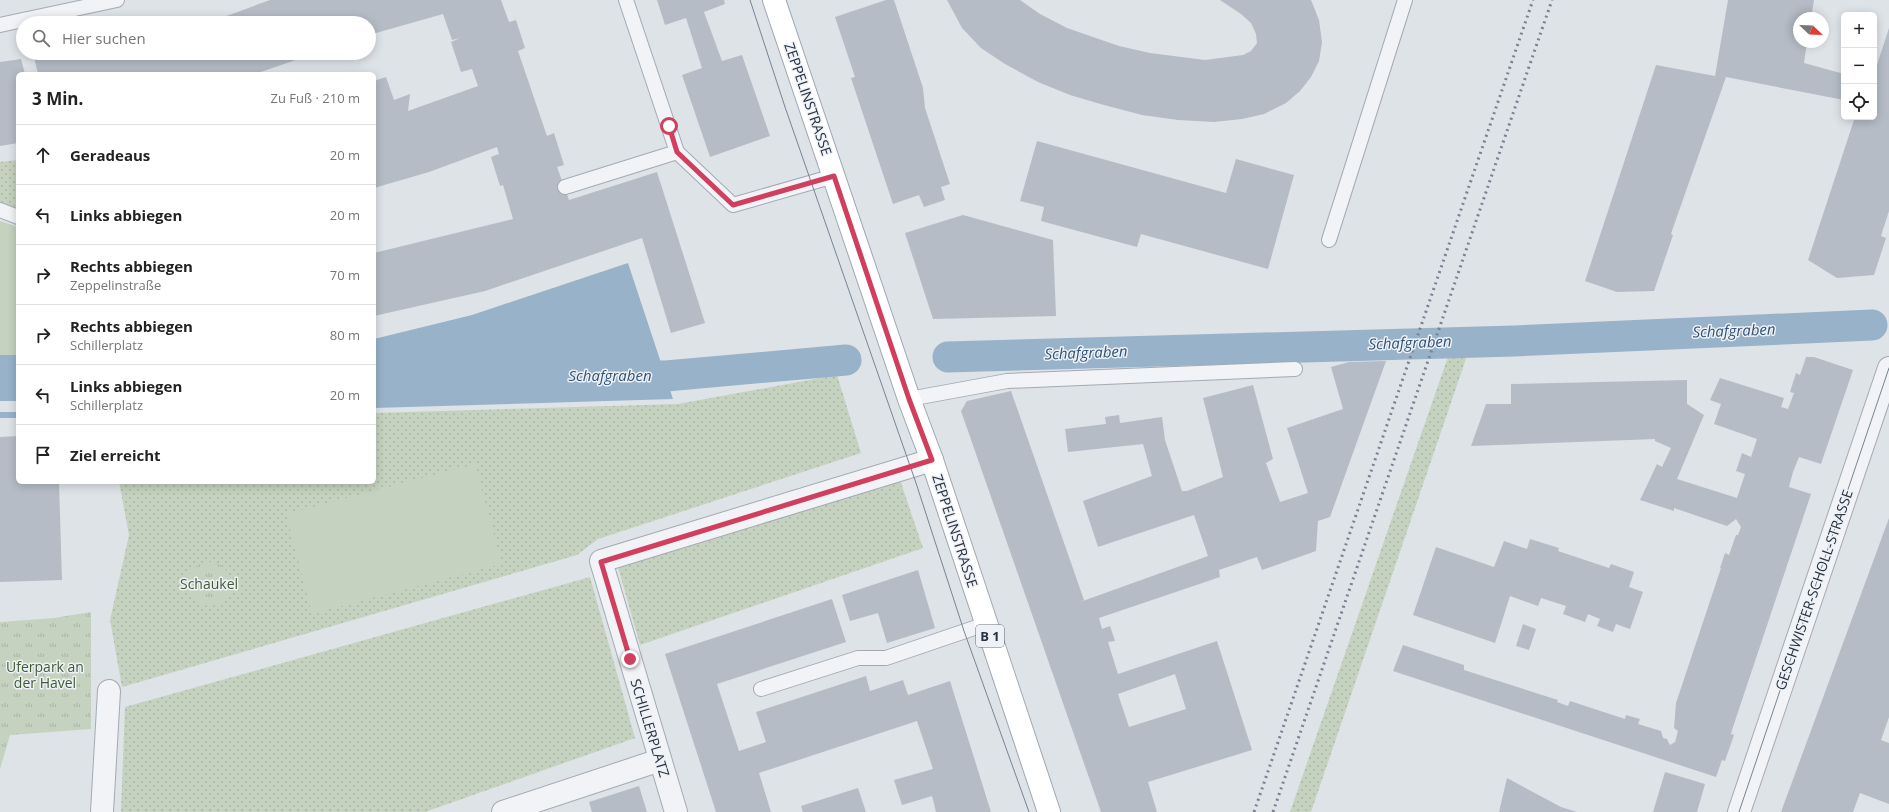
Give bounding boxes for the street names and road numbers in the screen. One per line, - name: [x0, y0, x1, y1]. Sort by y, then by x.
- street label: ZEPPELINSTRASSE: [780, 40, 837, 158]
- street label: ZEPPELINSTRASSE: [928, 472, 983, 590]
- street label: GESCHWISTER-SCHOLL-STRASSE: [1770, 487, 1857, 693]
- road number: B 1: [976, 625, 1004, 647]
- street label: SCHILLERPLATZ: [626, 676, 674, 779]

